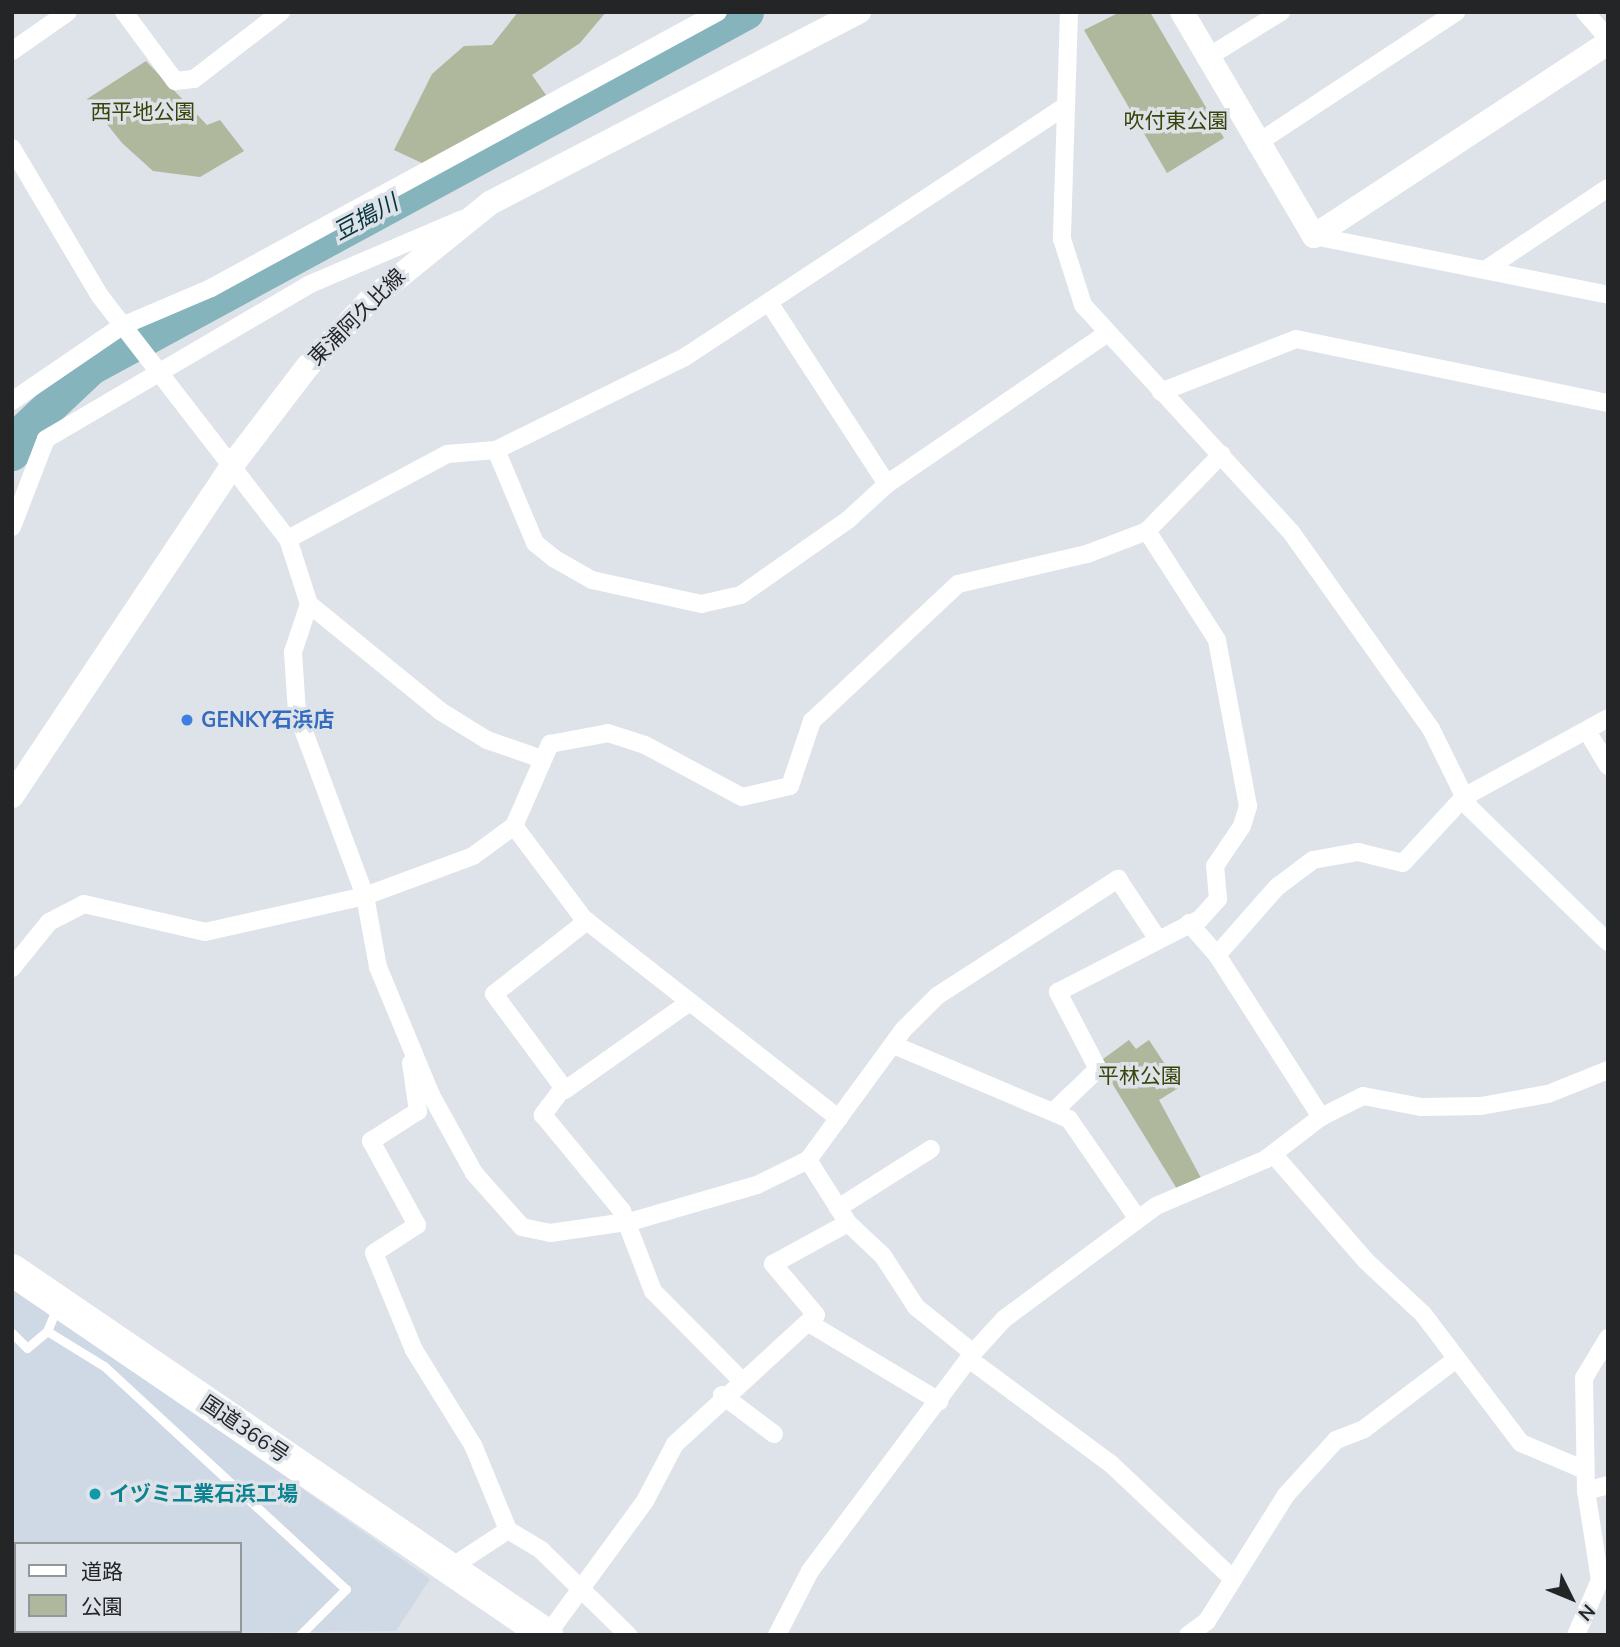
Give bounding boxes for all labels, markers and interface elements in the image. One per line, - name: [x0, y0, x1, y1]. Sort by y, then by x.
- park label: 西平地公園: [91, 99, 195, 125]
- park label: 吹付東公園: [1124, 108, 1228, 134]
- water label: 豆搗川: [329, 190, 403, 246]
- street label: 東浦阿久比線: [304, 264, 410, 370]
- place label: GENKY石浜店: [201, 707, 334, 733]
- marker: GENKY石浜店: [179, 712, 195, 728]
- park label: 平林公園: [1098, 1063, 1182, 1089]
- street label: 国道366号: [196, 1390, 294, 1468]
- place label: イヅミ工業石浜工場: [109, 1481, 298, 1507]
- marker: イヅミ工業石浜工場: [87, 1486, 103, 1502]
- legend: [14, 1542, 242, 1633]
- text: 道路: [81, 1558, 123, 1586]
- north arrow: [1536, 1563, 1606, 1633]
- text: 公園: [81, 1593, 123, 1621]
- text: N: [1572, 1598, 1601, 1626]

